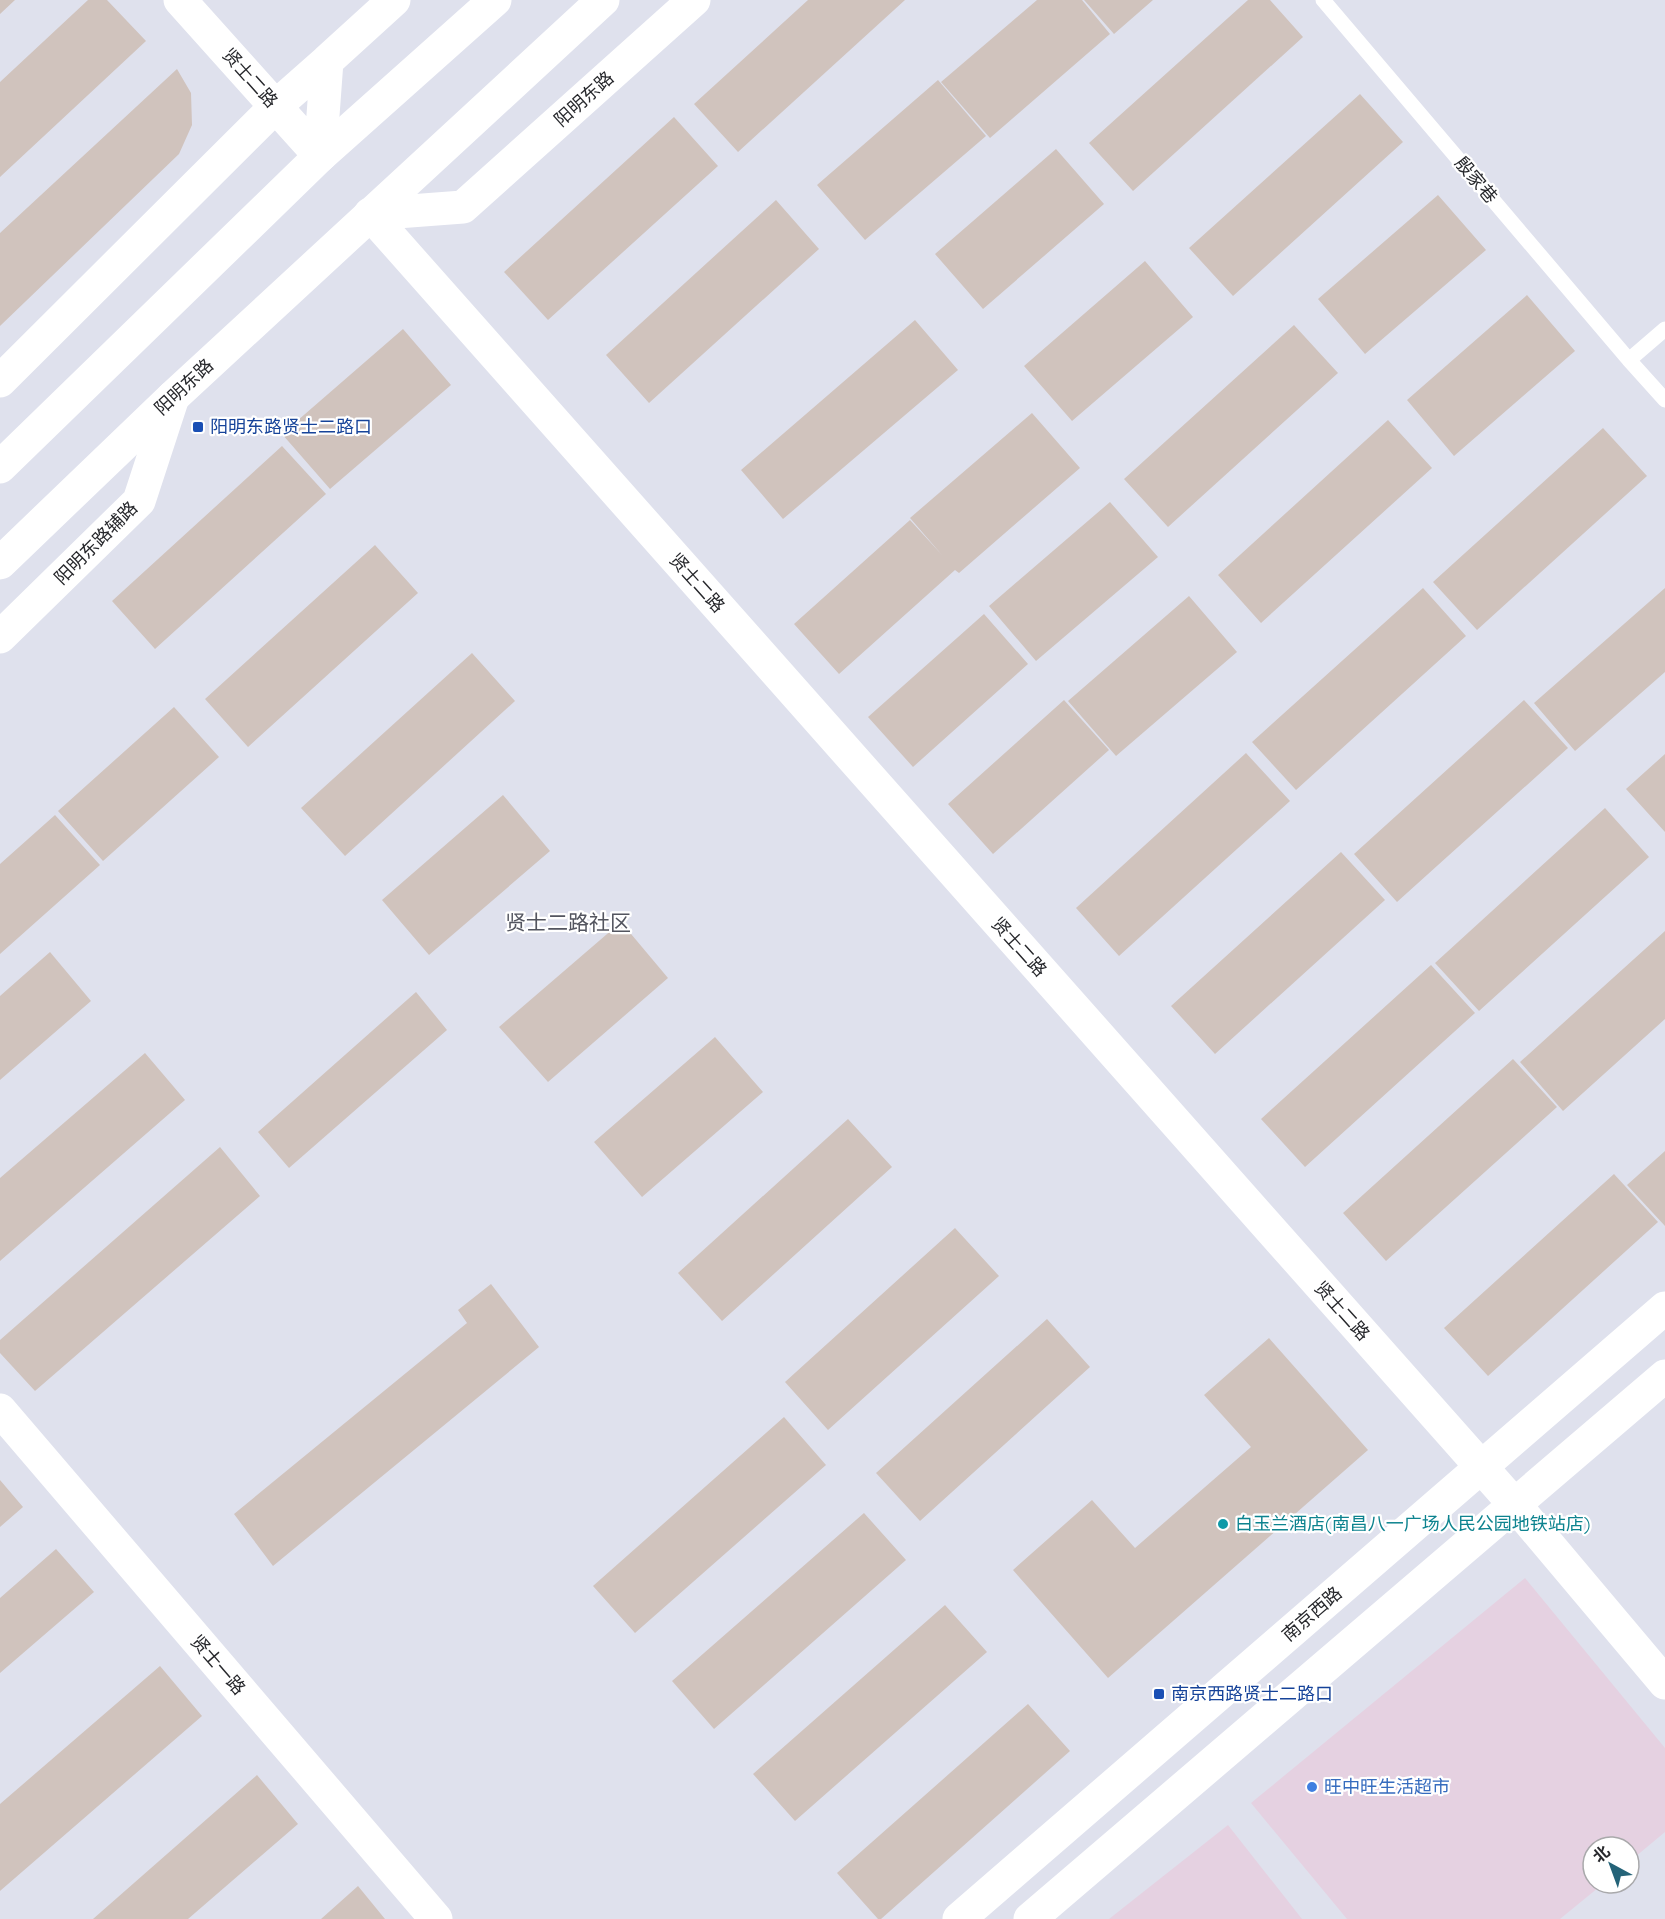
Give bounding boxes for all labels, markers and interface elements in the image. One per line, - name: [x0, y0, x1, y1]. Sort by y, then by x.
- street label: 贤士二路: [218, 43, 283, 112]
- street label: 阳明东路: [549, 66, 618, 131]
- street label: 殷家巷: [1450, 152, 1503, 208]
- street label: 阳明东路: [149, 354, 218, 420]
- place label: 阳明东路贤士二路口: [210, 415, 372, 438]
- marker: 阳明东路贤士二路口: [191, 420, 205, 434]
- street label: 阳明东路辅路: [49, 496, 142, 589]
- street label: 贤士二路: [665, 548, 730, 617]
- district label: 贤士二路社区: [505, 909, 631, 935]
- street label: 贤士二路: [987, 912, 1052, 981]
- street label: 贤士二路: [1310, 1276, 1375, 1345]
- place label: 白玉兰酒店(南昌八一广场人民公园地铁站店): [1235, 1512, 1590, 1535]
- marker: 白玉兰酒店(南昌八一广场人民公园地铁站店): [1216, 1517, 1230, 1531]
- street label: 南京西路: [1277, 1581, 1346, 1646]
- street label: 贤士一路: [186, 1630, 251, 1699]
- place label: 南京西路贤士二路口: [1171, 1682, 1333, 1705]
- marker: 南京西路贤士二路口: [1152, 1687, 1166, 1701]
- place label: 旺中旺生活超市: [1324, 1775, 1450, 1798]
- marker: 旺中旺生活超市: [1305, 1780, 1319, 1794]
- north arrow: [1581, 1835, 1641, 1895]
- text: 北: [1589, 1841, 1614, 1866]

